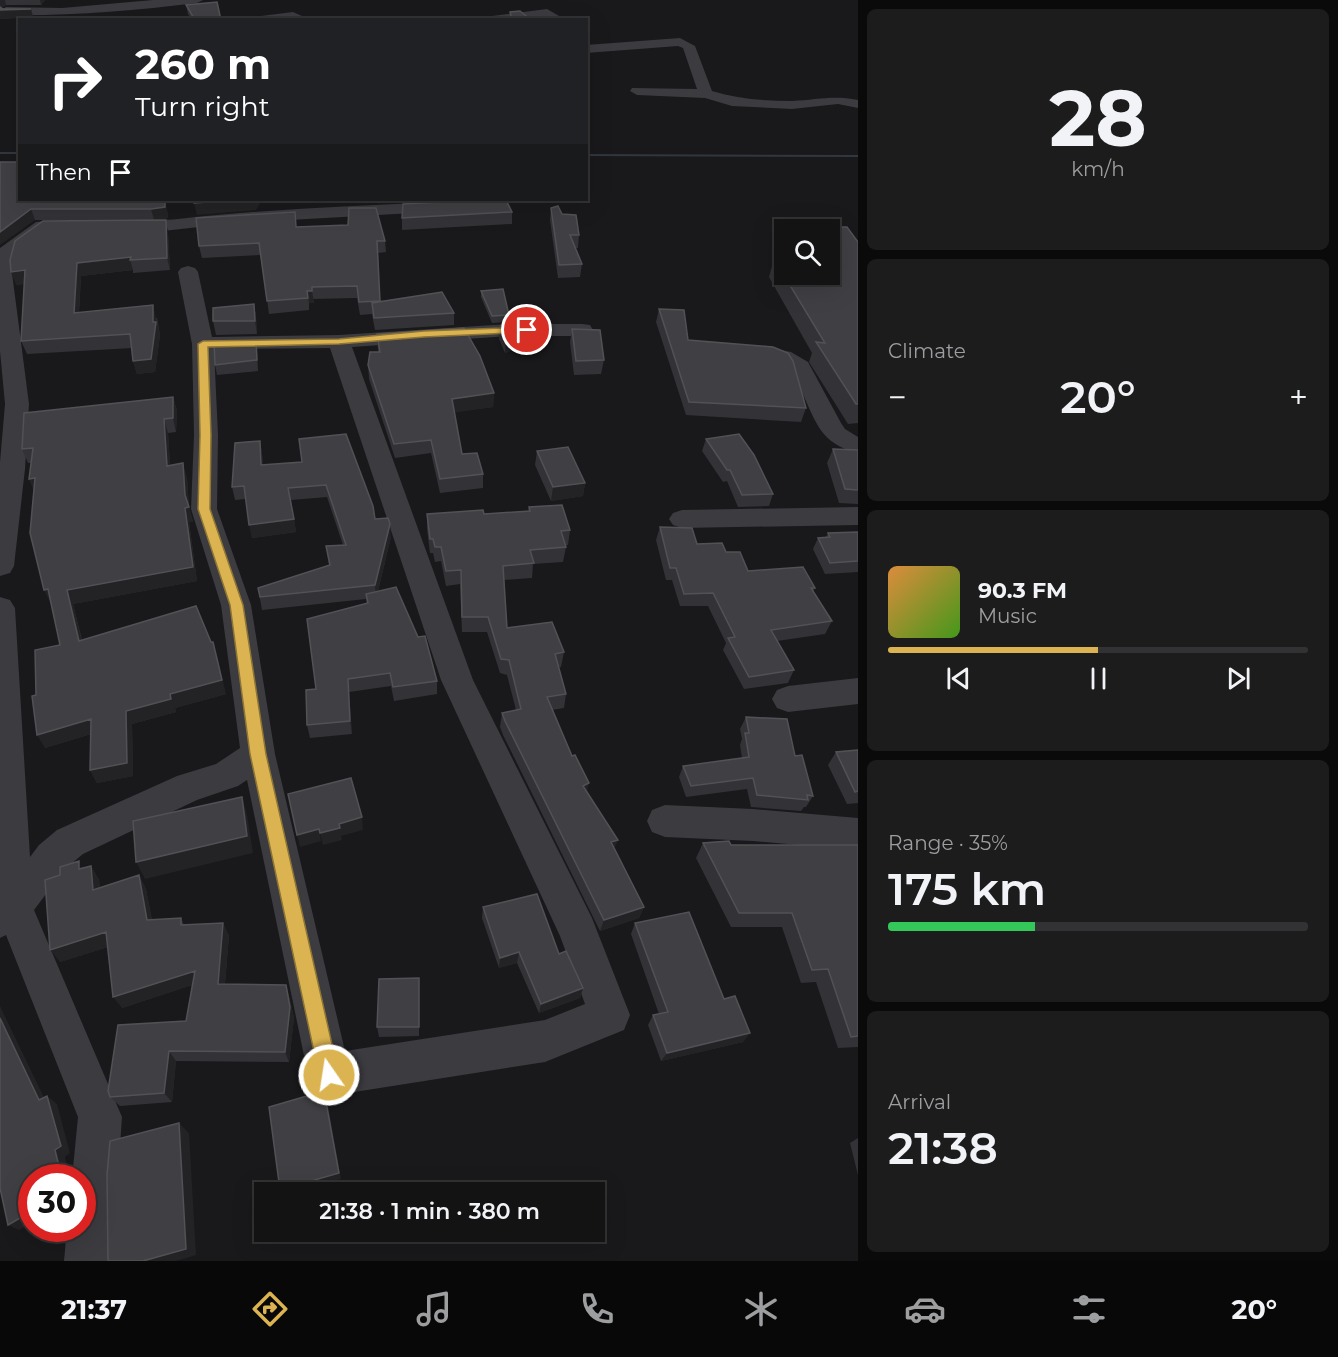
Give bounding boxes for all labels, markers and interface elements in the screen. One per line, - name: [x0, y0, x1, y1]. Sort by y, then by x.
- text: 260 m: [135, 38, 271, 90]
- icon: right: [36, 42, 114, 120]
- text: 28: [1049, 70, 1147, 166]
- text: Turn right: [135, 90, 270, 123]
- icon: arrive: [104, 156, 137, 189]
- text: km/h: [1071, 157, 1125, 181]
- text: Then: [36, 159, 92, 186]
- map controls: [774, 219, 840, 285]
- button: search: [774, 219, 840, 285]
- pin: [501, 304, 552, 355]
- icon: arrive: [510, 313, 543, 346]
- text: Climate: [888, 339, 966, 363]
- text: 20°: [1060, 369, 1136, 424]
- text: −: [888, 377, 907, 417]
- text: +: [1289, 377, 1308, 417]
- text: 90.3 FM: [978, 577, 1067, 604]
- text: Music: [978, 604, 1037, 628]
- icon: previous: [942, 662, 975, 695]
- icon: pause: [1082, 662, 1115, 695]
- icon: next: [1222, 662, 1255, 695]
- text: Range · 35%: [888, 831, 1008, 855]
- text: 175 km: [888, 861, 1046, 916]
- position arrow: [297, 1043, 361, 1107]
- text: Arrival: [888, 1090, 951, 1114]
- text: 21:38: [888, 1120, 998, 1175]
- speed limit sign: 30: [18, 1164, 96, 1242]
- text: 21:38 · 1 min · 380 m: [319, 1198, 540, 1225]
- icon: directions: [249, 1288, 291, 1330]
- icon: music: [413, 1288, 455, 1330]
- icon: phone: [576, 1288, 618, 1330]
- icon: climate: [740, 1288, 782, 1330]
- icon: car: [904, 1288, 946, 1330]
- icon: filters: [1068, 1288, 1110, 1330]
- text: 21:37: [61, 1293, 127, 1326]
- text: 20°: [1231, 1293, 1277, 1326]

